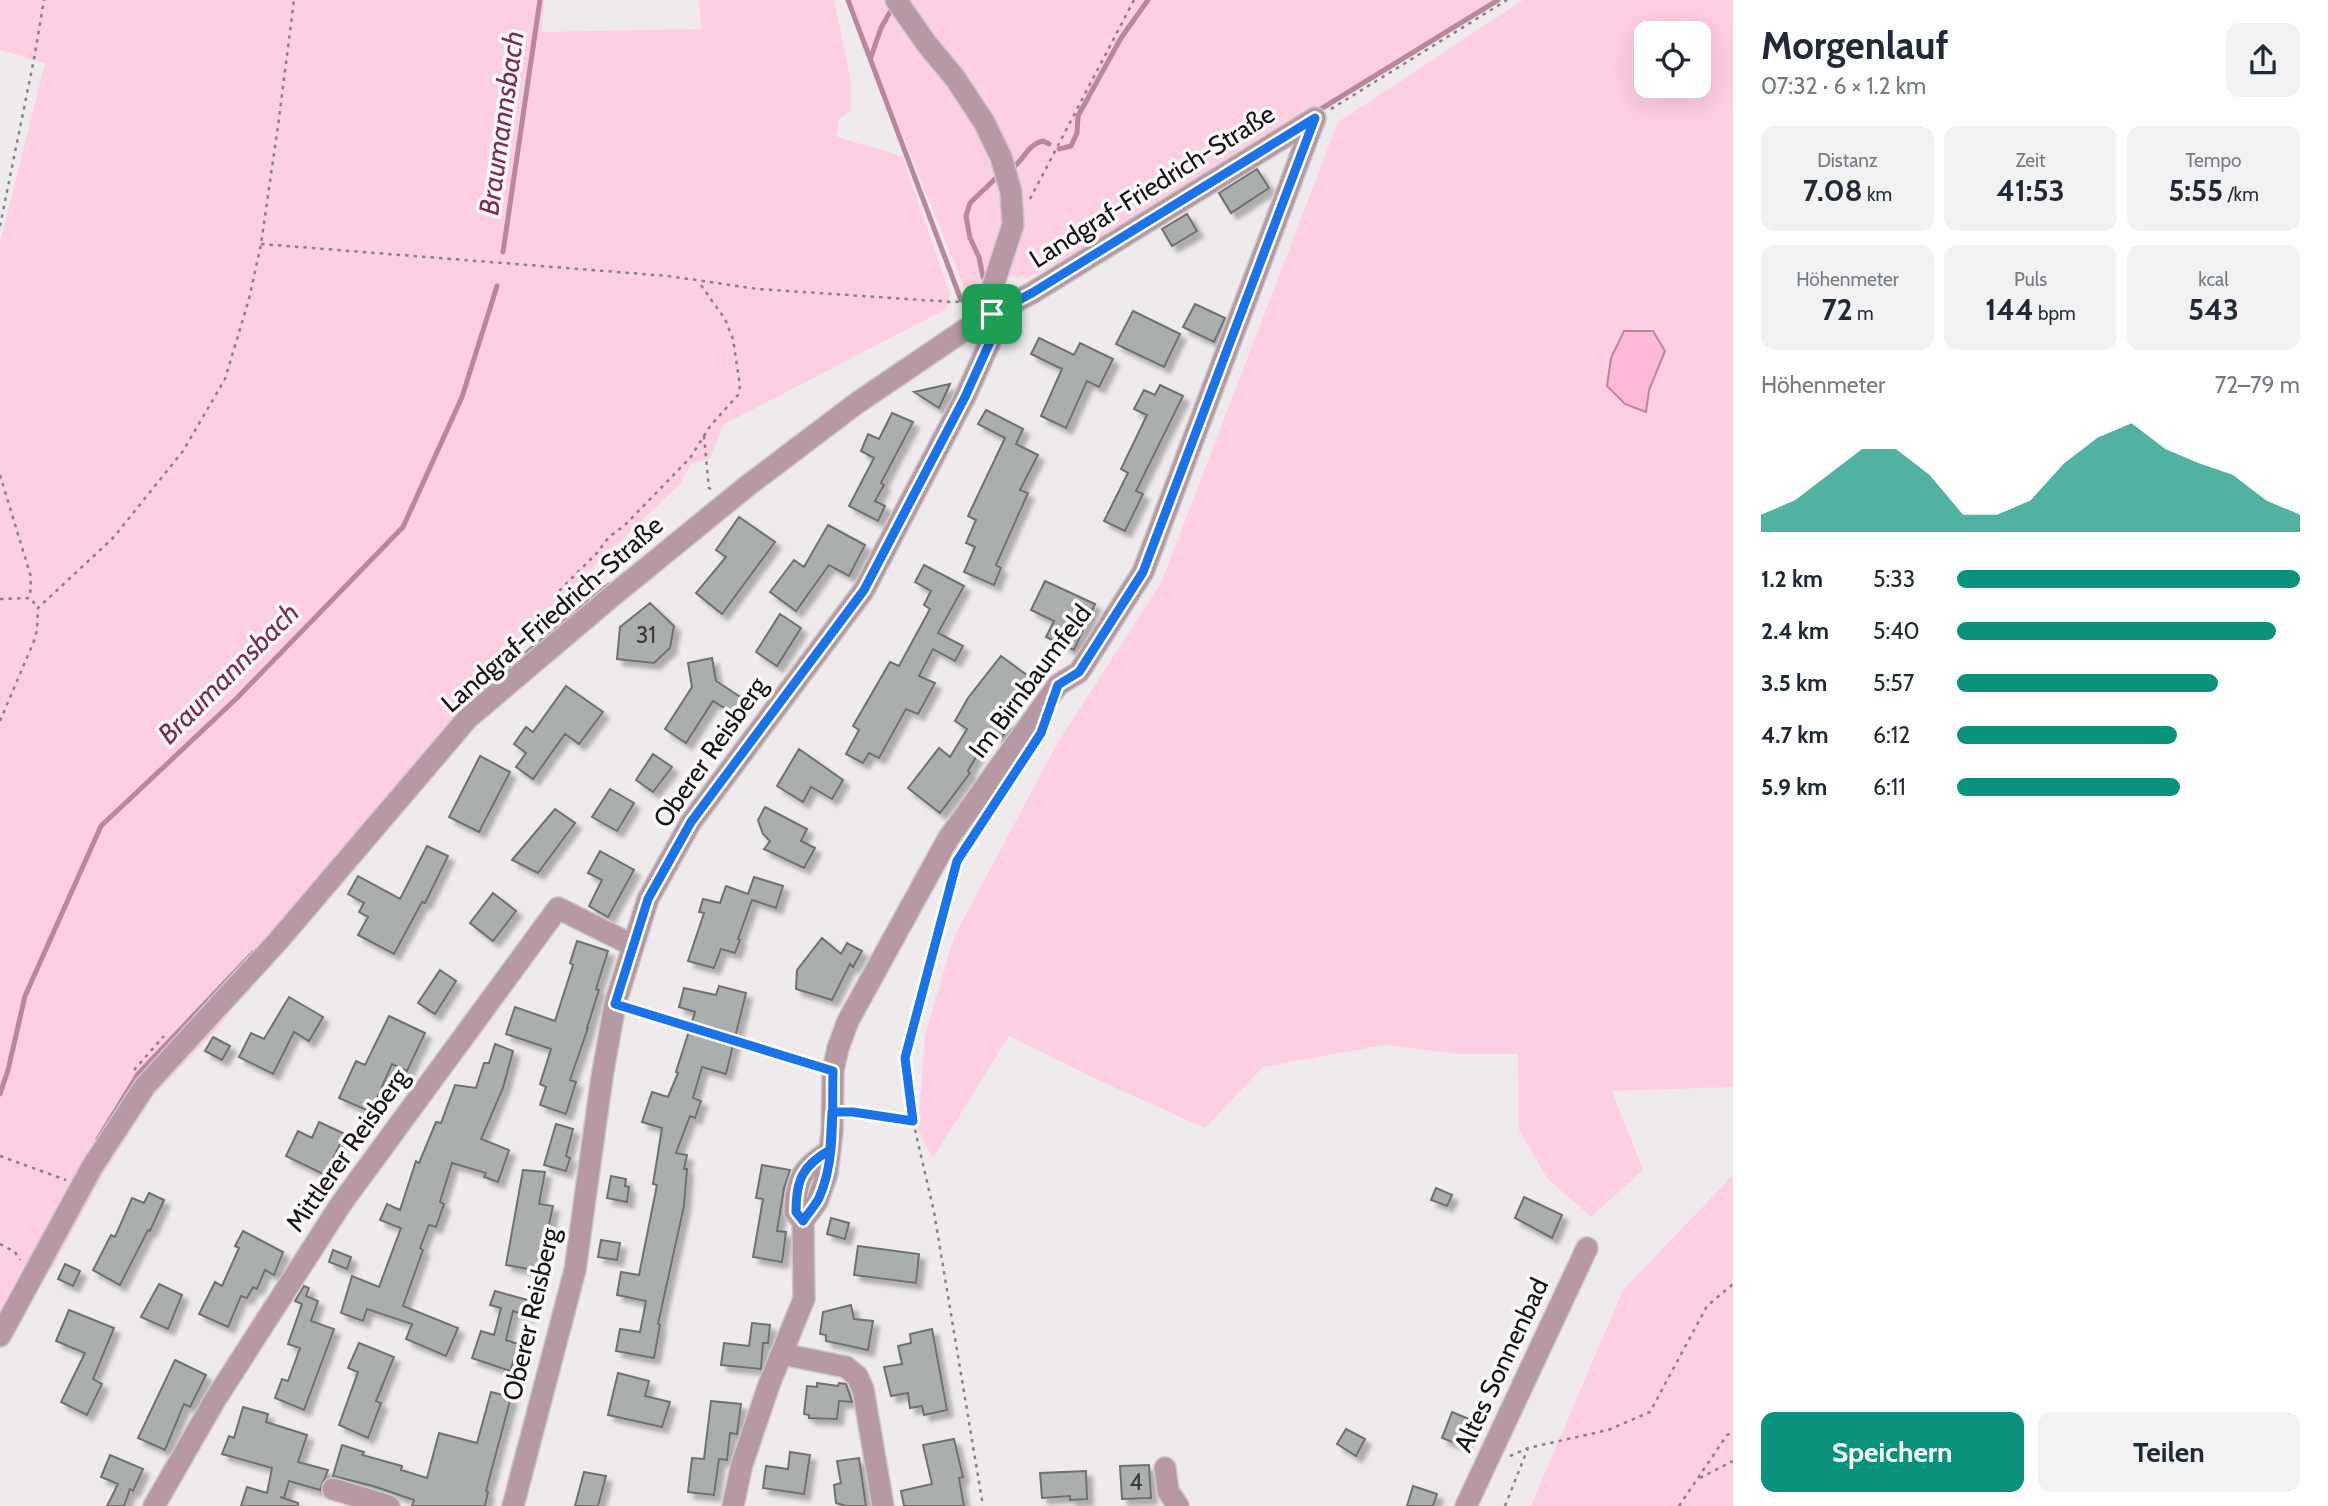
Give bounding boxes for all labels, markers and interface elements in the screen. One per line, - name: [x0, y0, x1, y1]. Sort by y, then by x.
- map controls: [1634, 21, 1711, 98]
- button: locate: [1634, 21, 1711, 98]
- text: Morgenlauf: [1761, 22, 1948, 69]
- button: share: [2226, 23, 2300, 97]
- water label: Braumannsbach: [471, 29, 531, 217]
- text: 07:32 · 6 × 1.2 km: [1761, 72, 1926, 100]
- street label: Landgraf-Friedrich-Straße: [1023, 97, 1281, 275]
- text: Distanz: [1817, 149, 1878, 172]
- text: Zeit: [2015, 149, 2046, 172]
- text: Tempo: [2185, 149, 2242, 172]
- text: 7.08: [1803, 172, 1863, 209]
- text: 41:53: [1996, 172, 2065, 209]
- text: 5:55: [2168, 172, 2223, 209]
- text: km: [1863, 183, 1892, 206]
- text: /km: [2223, 183, 2259, 206]
- text: Höhenmeter: [1796, 268, 1899, 291]
- text: Puls: [2014, 268, 2047, 291]
- text: kcal: [2198, 268, 2229, 291]
- pin: [962, 284, 1022, 344]
- text: 72: [1821, 291, 1853, 328]
- text: 144: [1985, 291, 2034, 328]
- text: 543: [2188, 291, 2239, 328]
- icon: arrive: [973, 295, 1011, 333]
- text: m: [1853, 302, 1874, 325]
- text: bpm: [2034, 302, 2076, 325]
- text: Höhenmeter: [1761, 371, 1885, 399]
- text: 72–79 m: [2215, 371, 2300, 399]
- street label: Landgraf-Friedrich-Straße: [435, 509, 669, 719]
- text: 1.2 km: [1761, 565, 1823, 593]
- text: 5:33: [1873, 565, 1915, 593]
- water label: Braumannsbach: [150, 595, 306, 751]
- street label: Im Birnbaumfeld: [962, 598, 1098, 764]
- text: 2.4 km: [1761, 617, 1829, 645]
- text: 5:40: [1873, 617, 1920, 645]
- house number: 31: [636, 621, 656, 649]
- text: 3.5 km: [1761, 669, 1827, 697]
- text: 5:57: [1873, 669, 1914, 697]
- street label: Oberer Reisberg: [646, 670, 774, 833]
- text: 4.7 km: [1761, 721, 1828, 749]
- text: 6:12: [1873, 721, 1910, 749]
- text: 5.9 km: [1761, 773, 1827, 801]
- text: 6:11: [1873, 773, 1906, 801]
- street label: Mittlerer Reisberg: [279, 1061, 416, 1238]
- street label: Oberer Reisberg: [496, 1223, 567, 1404]
- street label: Altes Sonnenbad: [1447, 1273, 1555, 1457]
- button: Speichern: [1761, 1412, 2024, 1492]
- button: Teilen: [2038, 1412, 2300, 1492]
- house number: 4: [1129, 1468, 1143, 1496]

